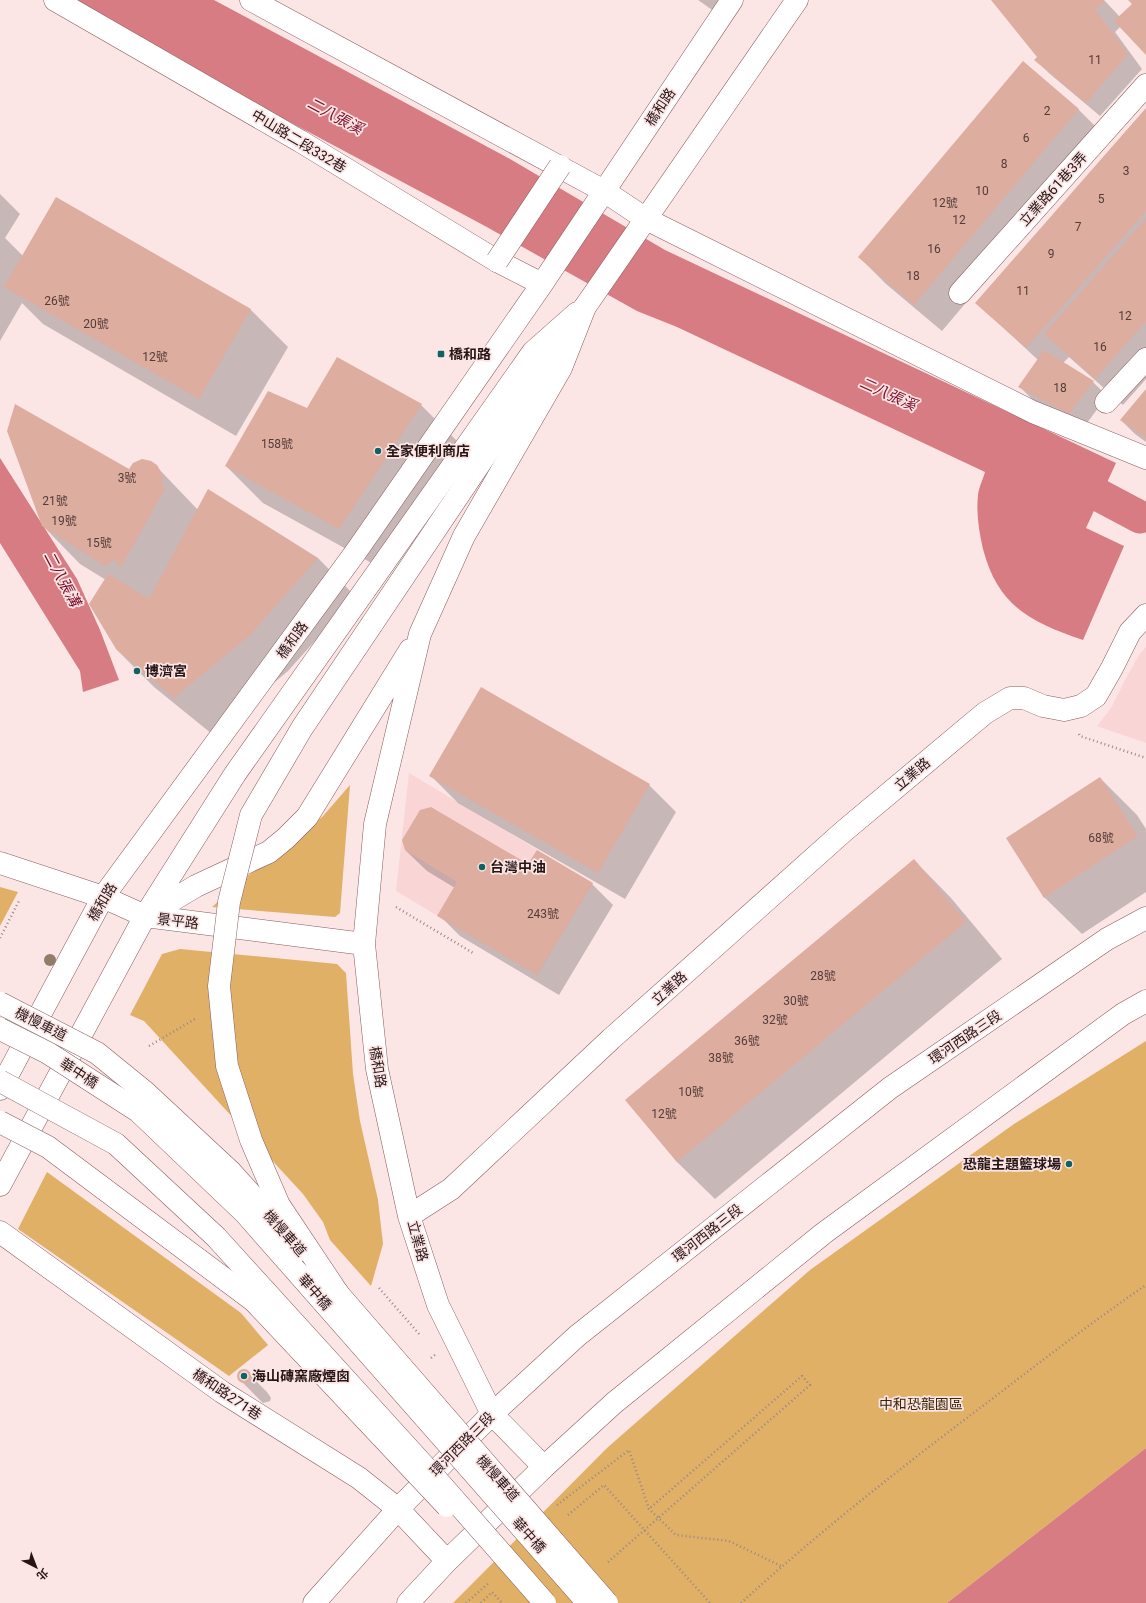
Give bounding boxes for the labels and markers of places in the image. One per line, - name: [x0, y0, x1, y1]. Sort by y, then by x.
- place label: 橋和路: [449, 346, 491, 362]
- marker: 橋和路: [436, 349, 446, 359]
- place label: 全家便利商店: [386, 443, 470, 459]
- marker: 全家便利商店: [373, 446, 383, 456]
- place label: 博濟宮: [145, 663, 187, 679]
- marker: 博濟宮: [132, 666, 142, 676]
- place label: 台灣中油: [490, 859, 546, 875]
- marker: 台灣中油: [477, 862, 487, 872]
- place label: 恐龍主題籃球場: [963, 1156, 1061, 1172]
- marker: 恐龍主題籃球場: [1064, 1159, 1074, 1169]
- place label: 海山磚窯廠煙囪: [252, 1368, 350, 1384]
- marker: 海山磚窯廠煙囪: [239, 1371, 249, 1381]

